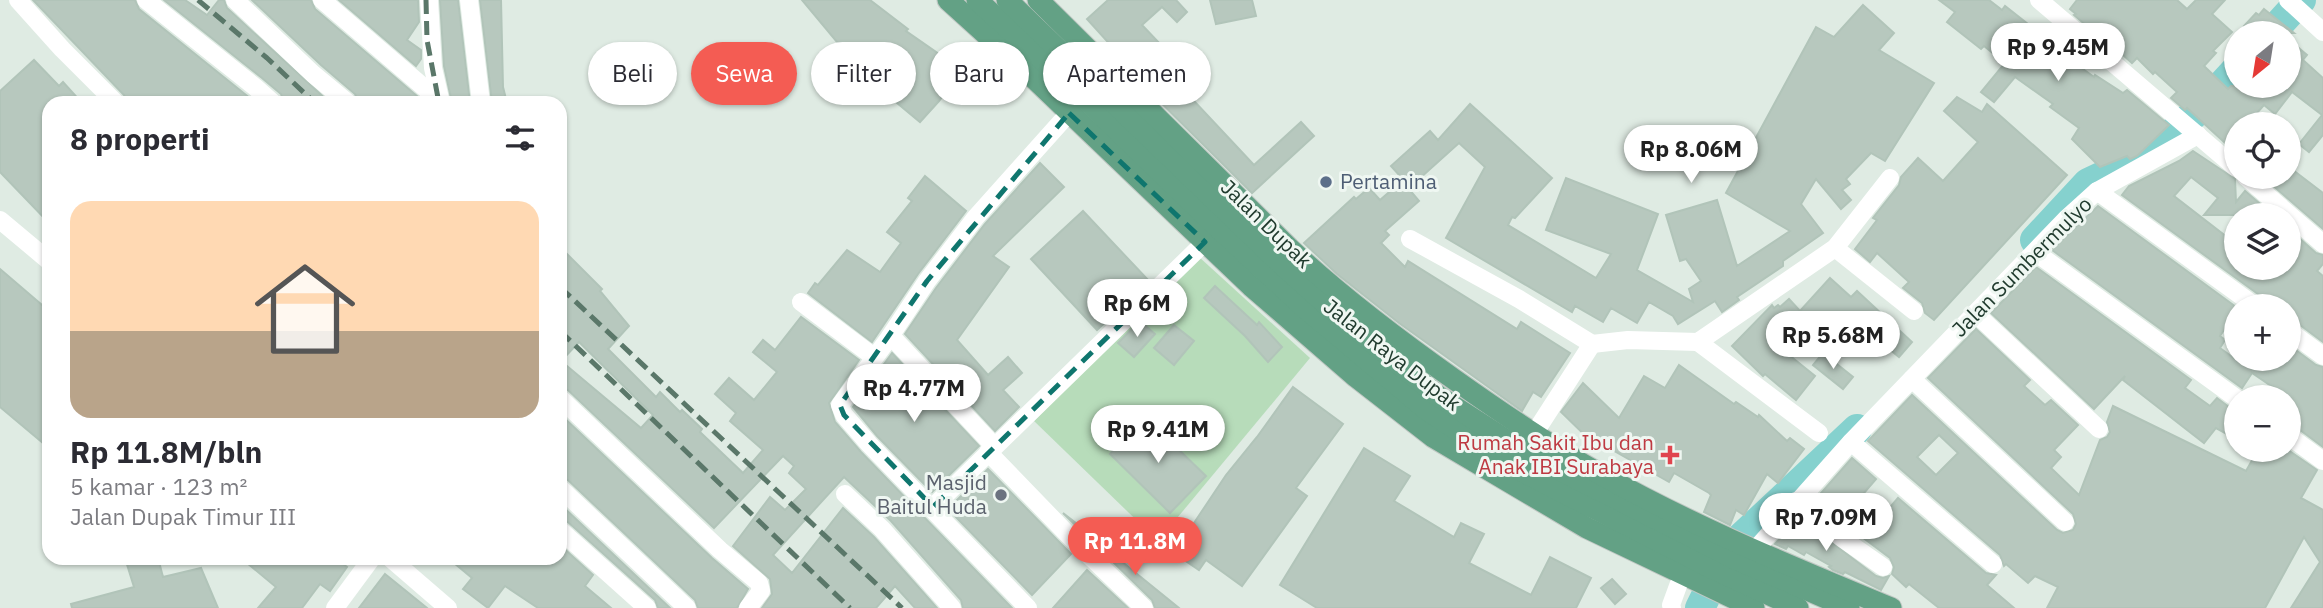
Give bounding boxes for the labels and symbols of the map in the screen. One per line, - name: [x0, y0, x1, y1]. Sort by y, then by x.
- north arrow: [2224, 21, 2301, 98]
- pin: Rp 9.45M: [1986, 24, 2130, 83]
- pin: Rp 8.06M: [1619, 125, 1763, 185]
- place label: Pertamina: [1340, 167, 1437, 195]
- street label: Jalan Dupak: [1215, 173, 1318, 274]
- marker: Pertamina: [1318, 174, 1334, 190]
- street label: Jalan Sumbermulyo: [1945, 190, 2097, 342]
- pin: Rp 6M: [1088, 280, 1186, 339]
- street label: Jalan Raya Dupak: [1318, 292, 1467, 417]
- pin: Rp 5.68M: [1761, 312, 1905, 371]
- pin: Rp 4.77M: [842, 364, 986, 424]
- pin: Rp 9.41M: [1086, 406, 1230, 465]
- place label: Rumah Sakit Ibu dan Anak IBI Surabaya: [1457, 428, 1654, 480]
- marker: Rumah Sakit Ibu dan Anak IBI Surabaya: [1660, 445, 1680, 465]
- place label: Masjid Baitul Huda: [877, 468, 987, 520]
- marker: Masjid Baitul Huda: [993, 487, 1009, 503]
- pin: Rp 7.09M: [1754, 494, 1898, 553]
- pin: Rp 11.8M: [1063, 518, 1207, 577]

